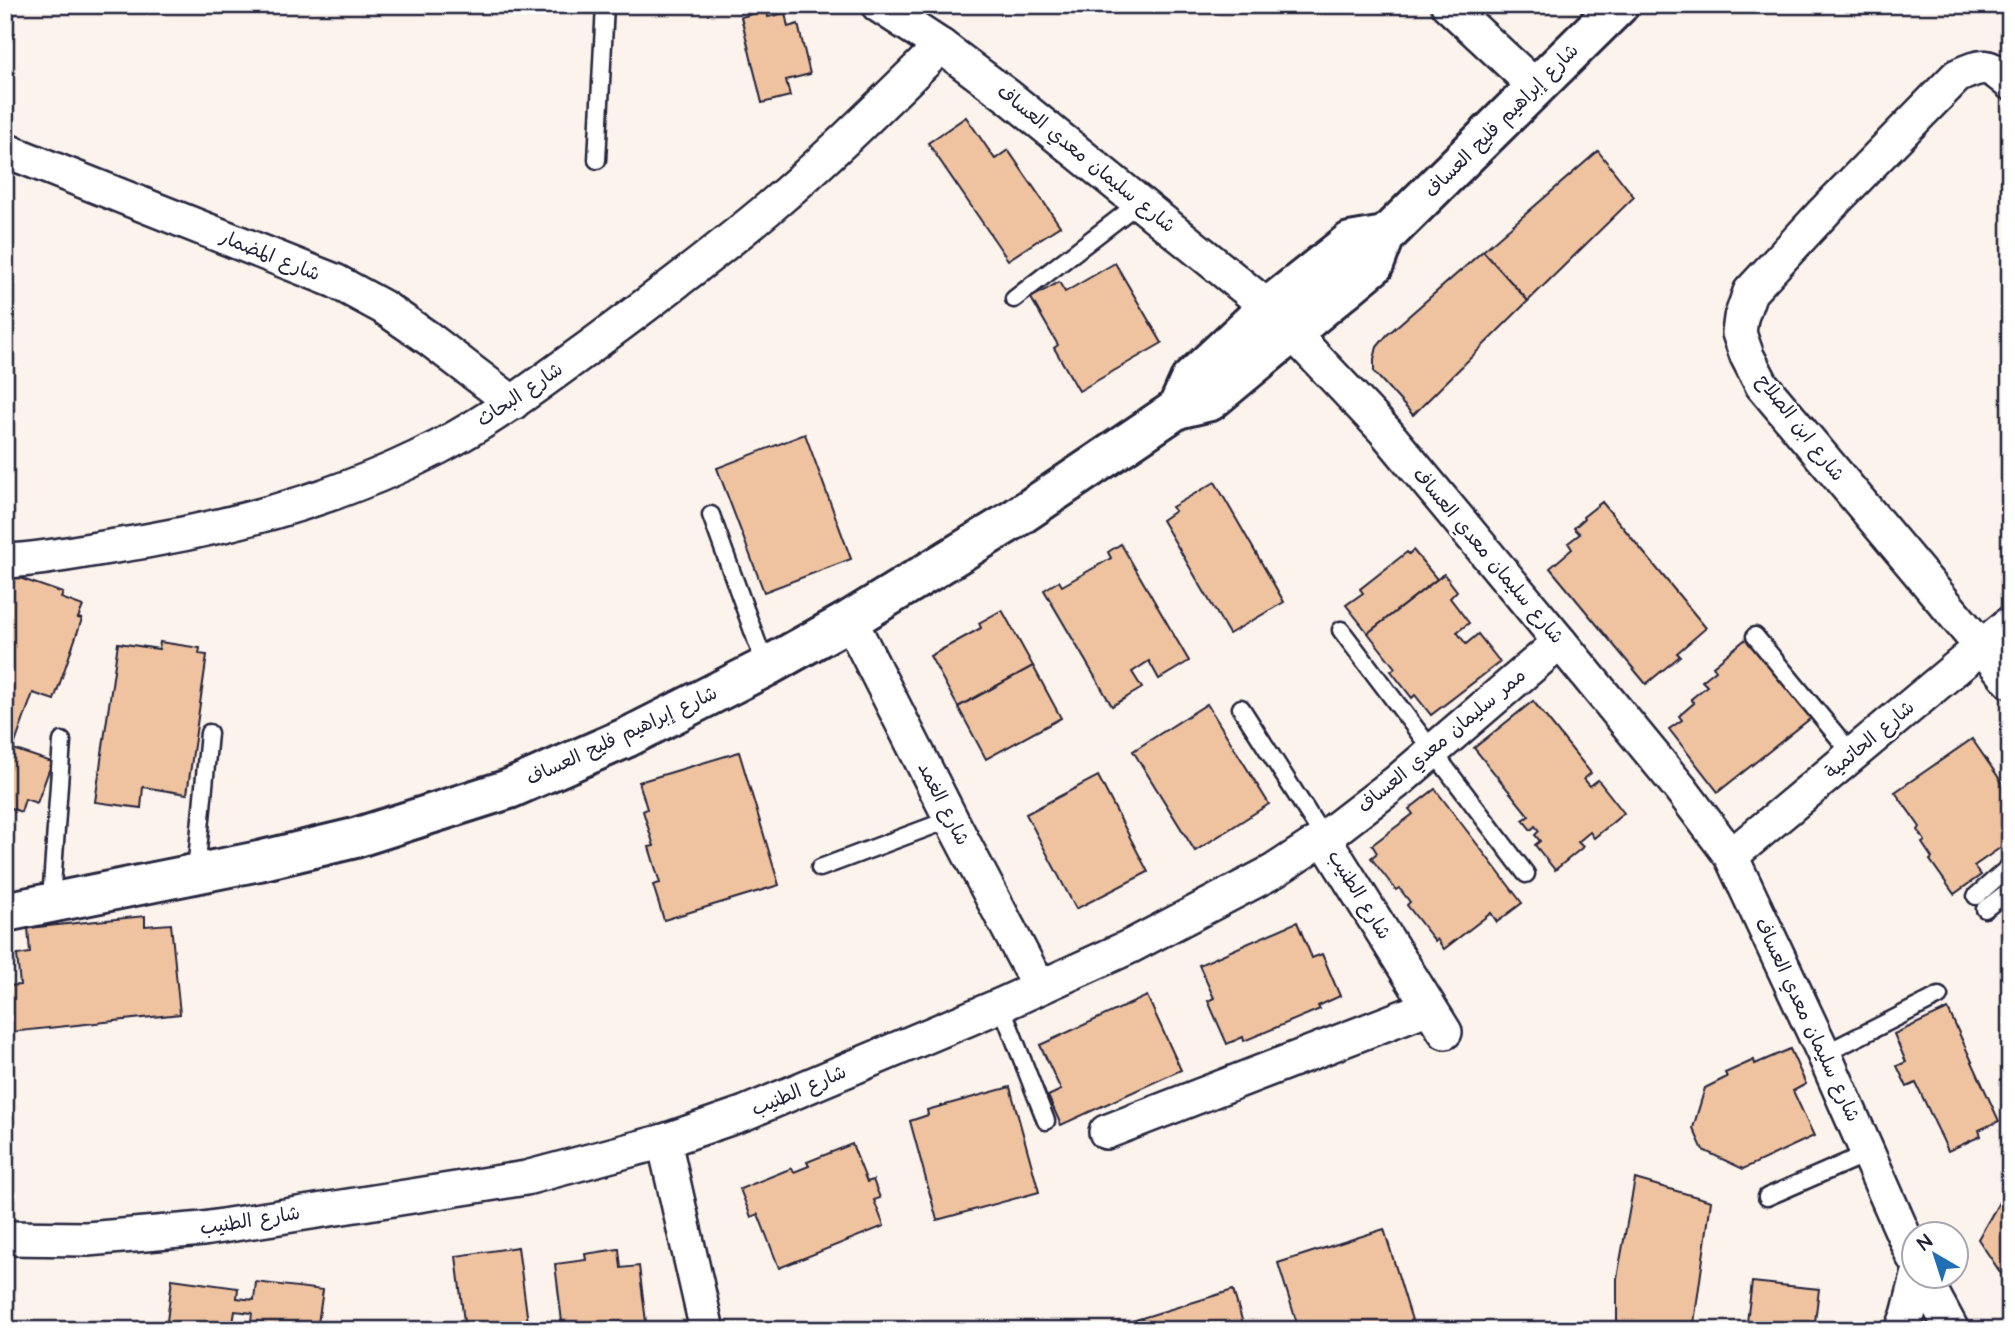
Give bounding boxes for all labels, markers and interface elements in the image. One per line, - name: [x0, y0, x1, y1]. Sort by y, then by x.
- street label: شارع إبراهيم فليح العساف: [1419, 38, 1585, 204]
- street label: شارع سليمان معدي العساف: [991, 78, 1181, 240]
- street label: شارع المضمار: [215, 223, 324, 288]
- street label: شارع البحاث: [472, 356, 568, 434]
- street label: شارع ابن الصلاح: [1750, 369, 1850, 487]
- street label: شارع سليمان معدي العساف: [1406, 462, 1570, 650]
- street label: ممر سليمان معدي العساف: [1352, 662, 1532, 820]
- street label: شارع إبراهيم فليح العساف: [522, 680, 722, 792]
- street label: شارع الحاتمية: [1819, 694, 1921, 786]
- street label: شارع الغمد: [910, 758, 976, 850]
- street label: شارع الطنيب: [1321, 845, 1397, 945]
- street label: شارع سليمان معدي العساف: [1748, 913, 1866, 1127]
- street label: شارع الطنيب: [747, 1059, 851, 1123]
- street label: شارع الطنيب: [198, 1200, 302, 1242]
- north arrow: [1899, 1220, 1969, 1290]
- text: N: [1912, 1229, 1938, 1257]

